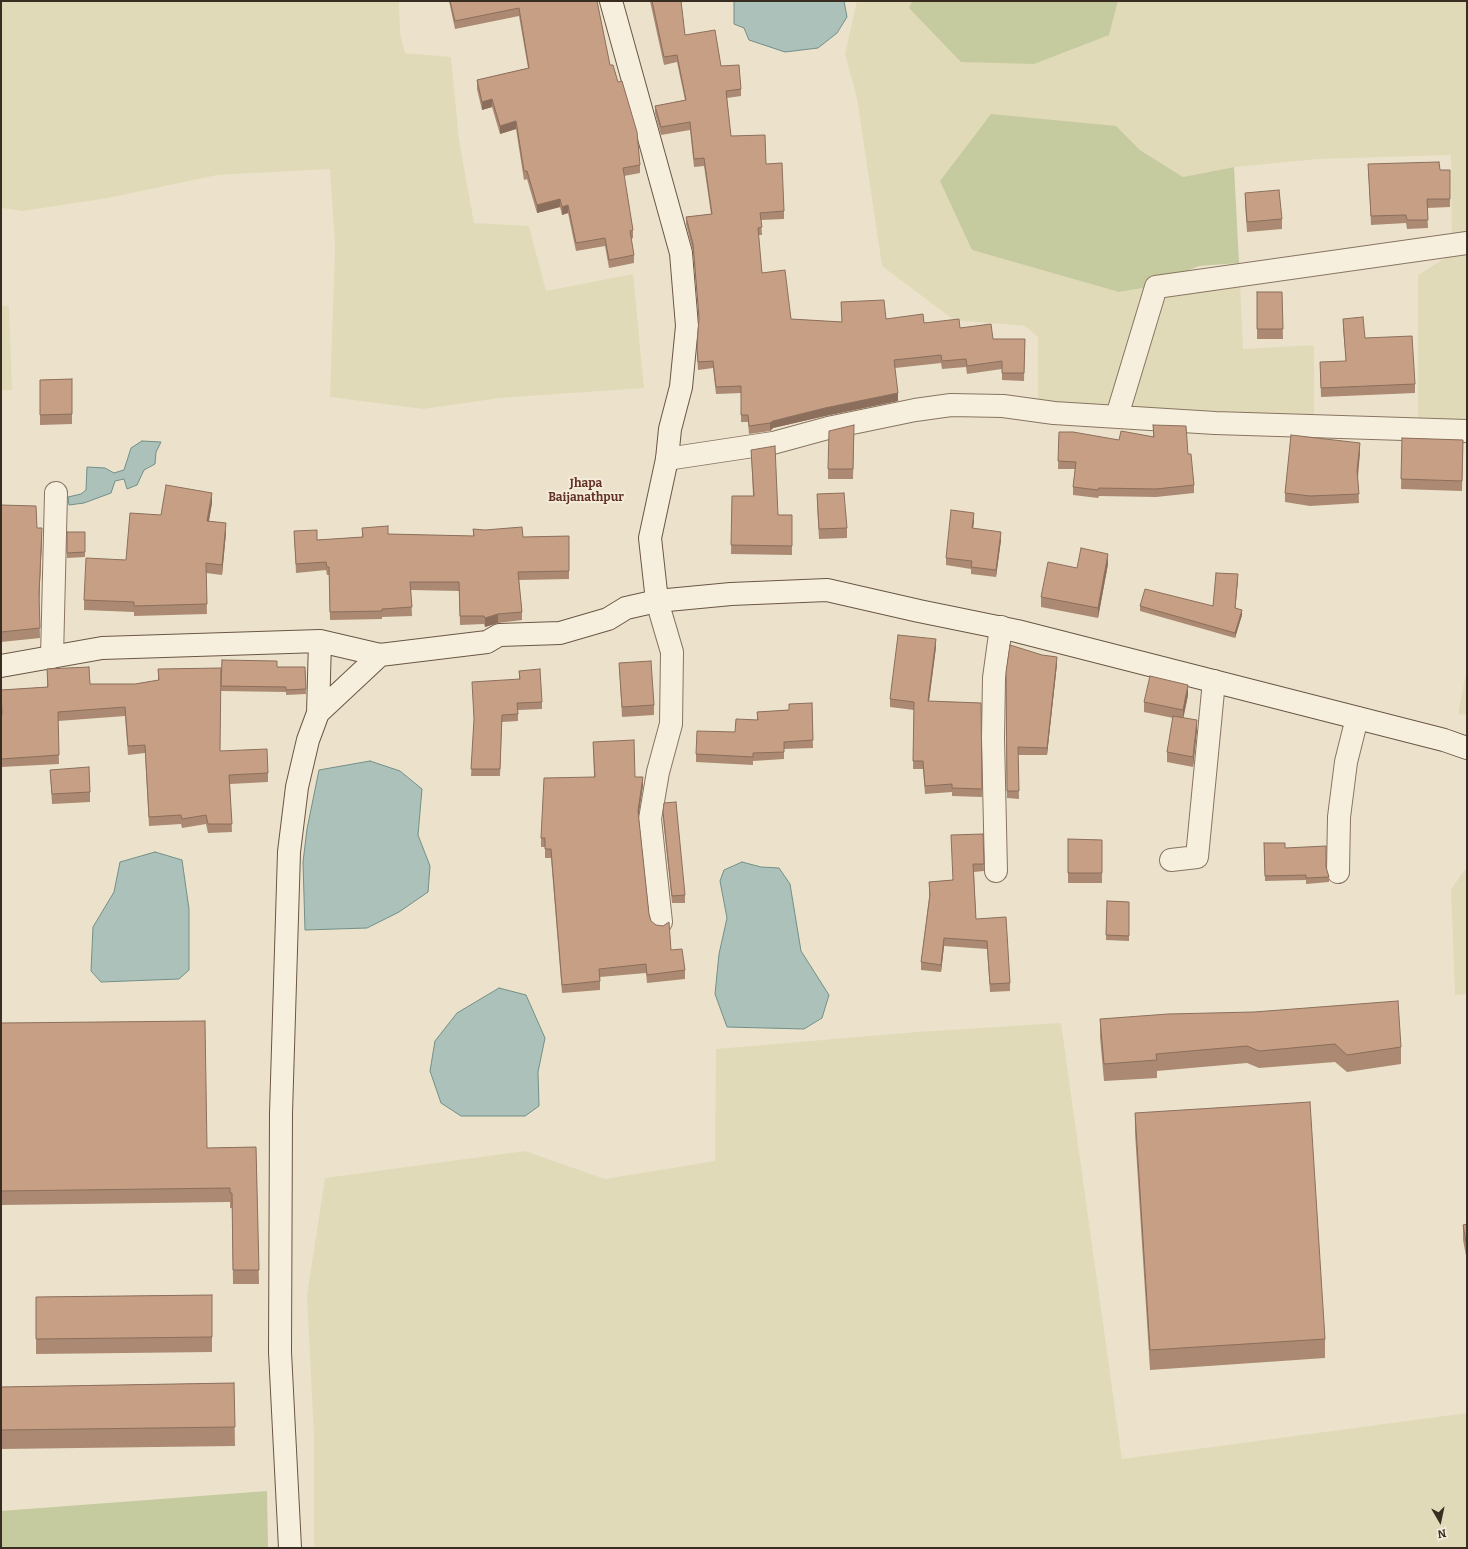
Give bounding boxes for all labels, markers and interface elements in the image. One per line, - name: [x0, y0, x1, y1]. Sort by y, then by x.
- district label: Jhapa Baijanathpur: [548, 477, 624, 505]
- north arrow: [1420, 1501, 1460, 1541]
- text: N: [1437, 1526, 1447, 1540]

